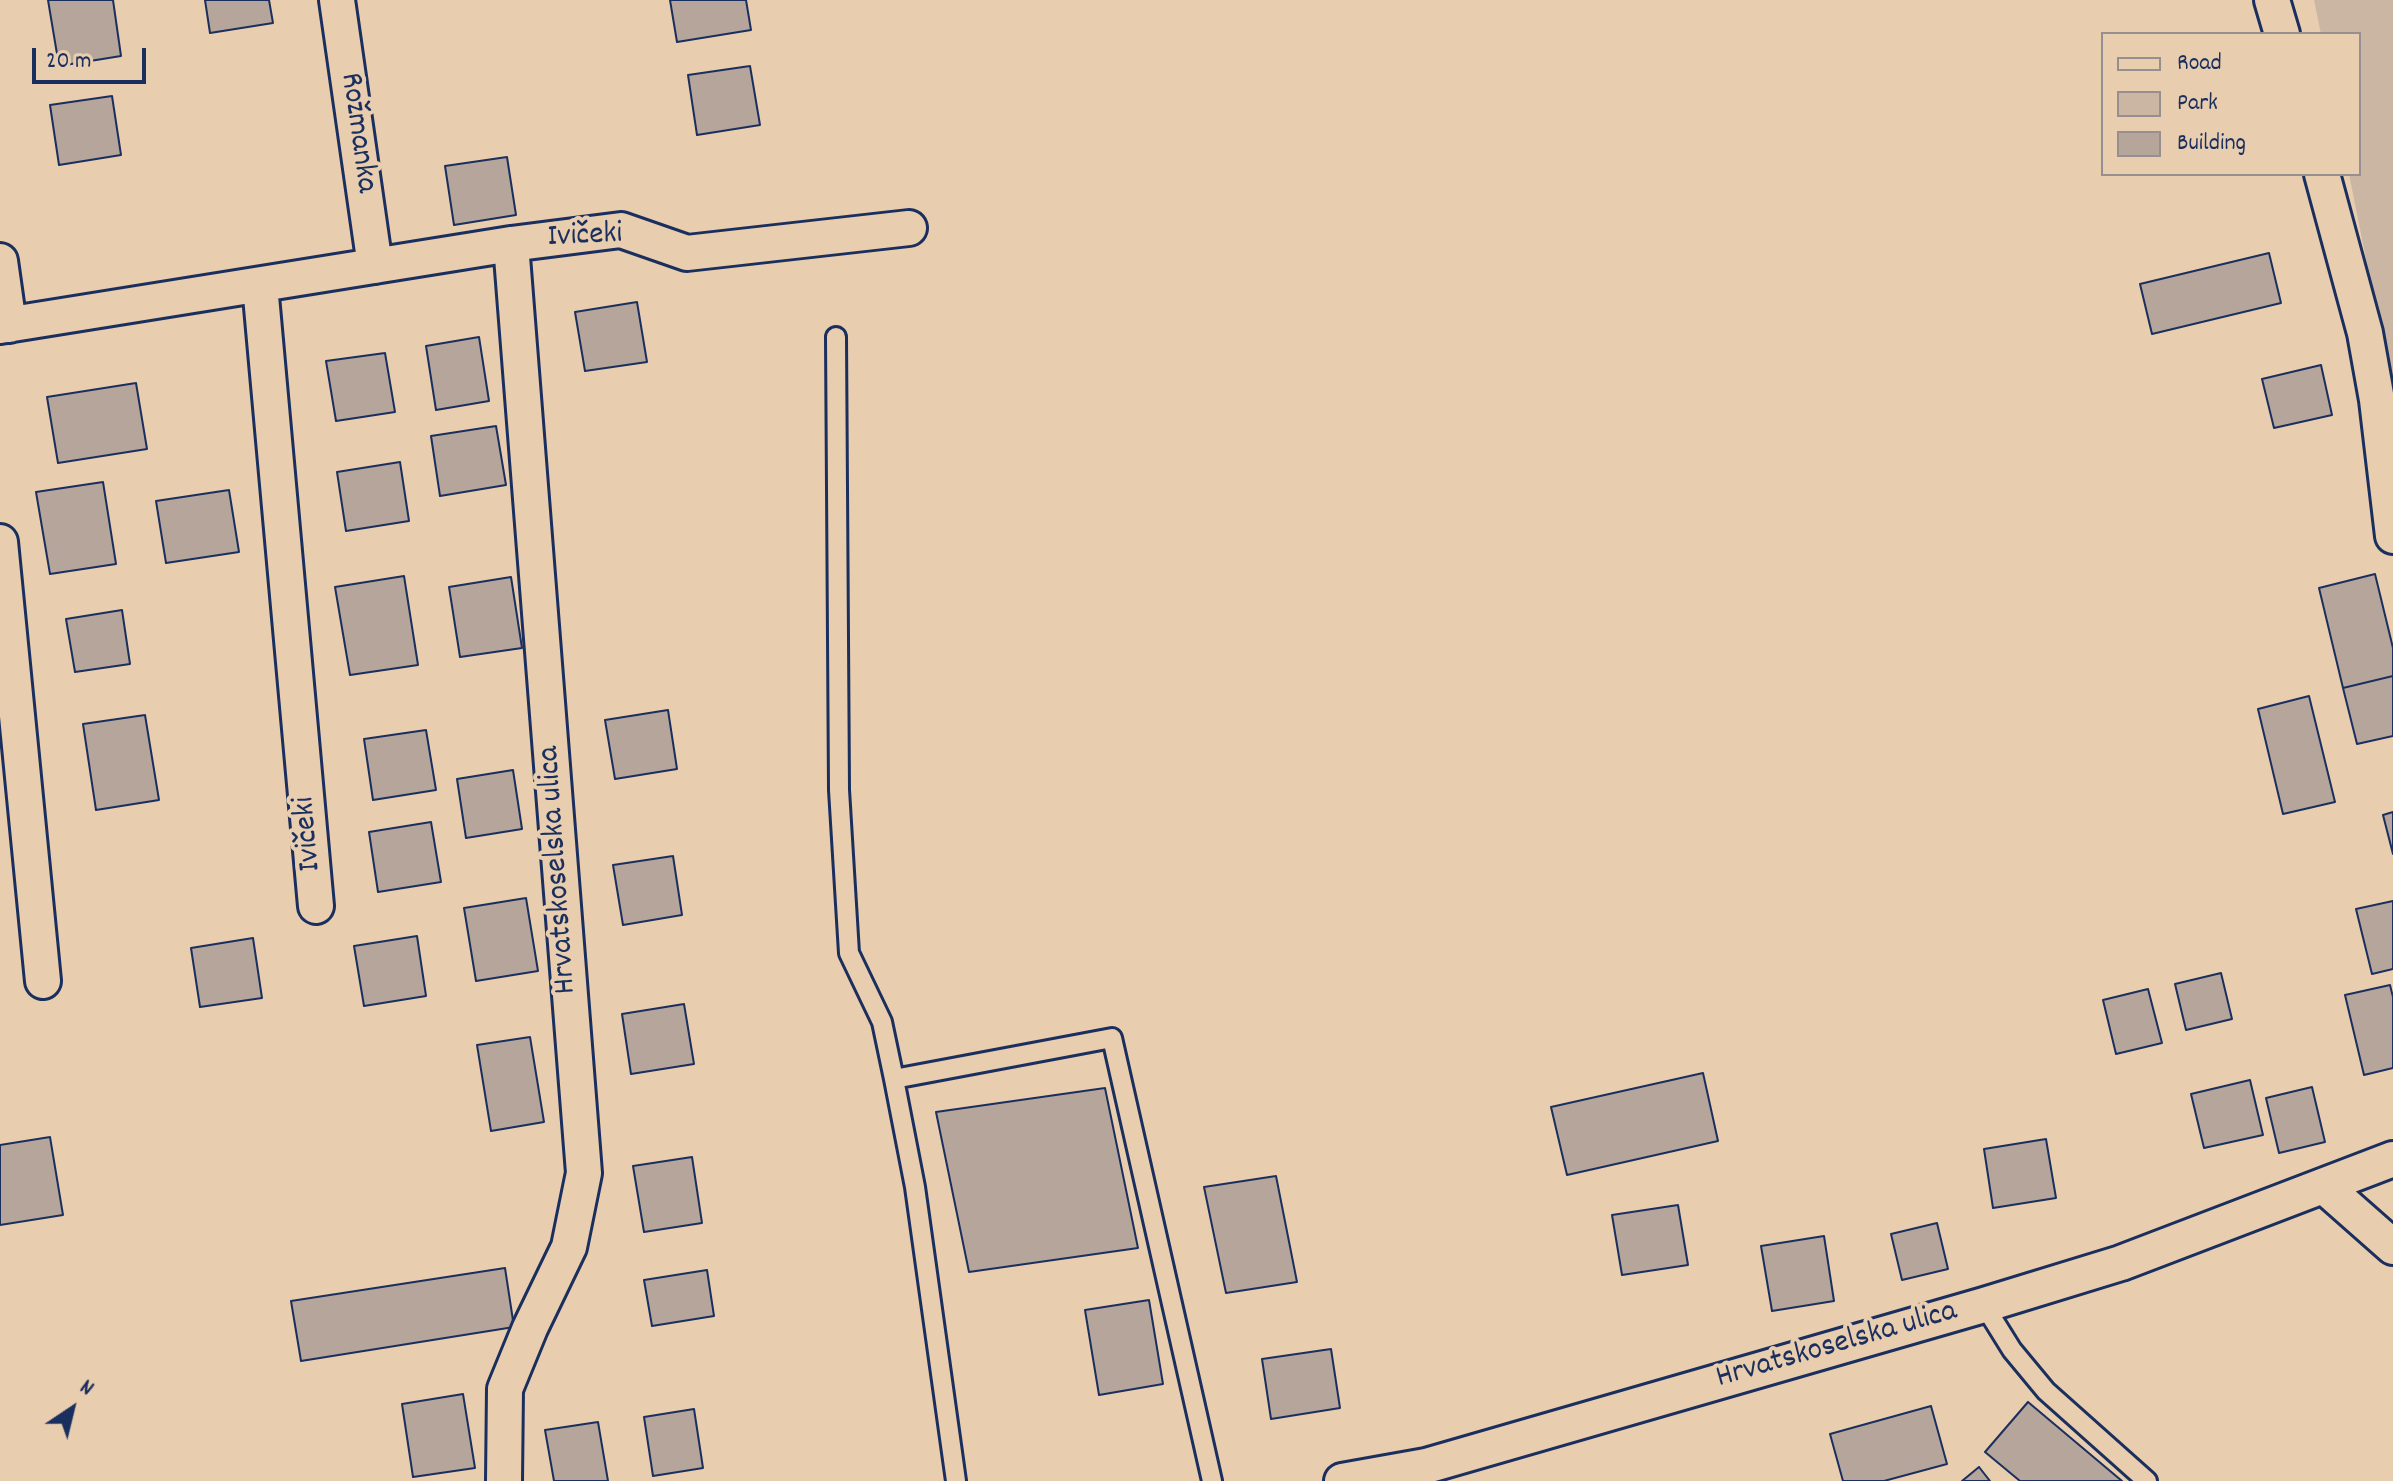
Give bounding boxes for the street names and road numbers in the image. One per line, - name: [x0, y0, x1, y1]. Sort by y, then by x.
- street label: Rožmanka: [329, 71, 383, 195]
- street label: Ivičeki: [547, 217, 623, 259]
- street label: Hrvatskoselska ulica: [532, 745, 588, 995]
- street label: Ivičeki: [288, 795, 332, 873]
- street label: Hrvatskoselska ulica: [1712, 1294, 1962, 1400]

